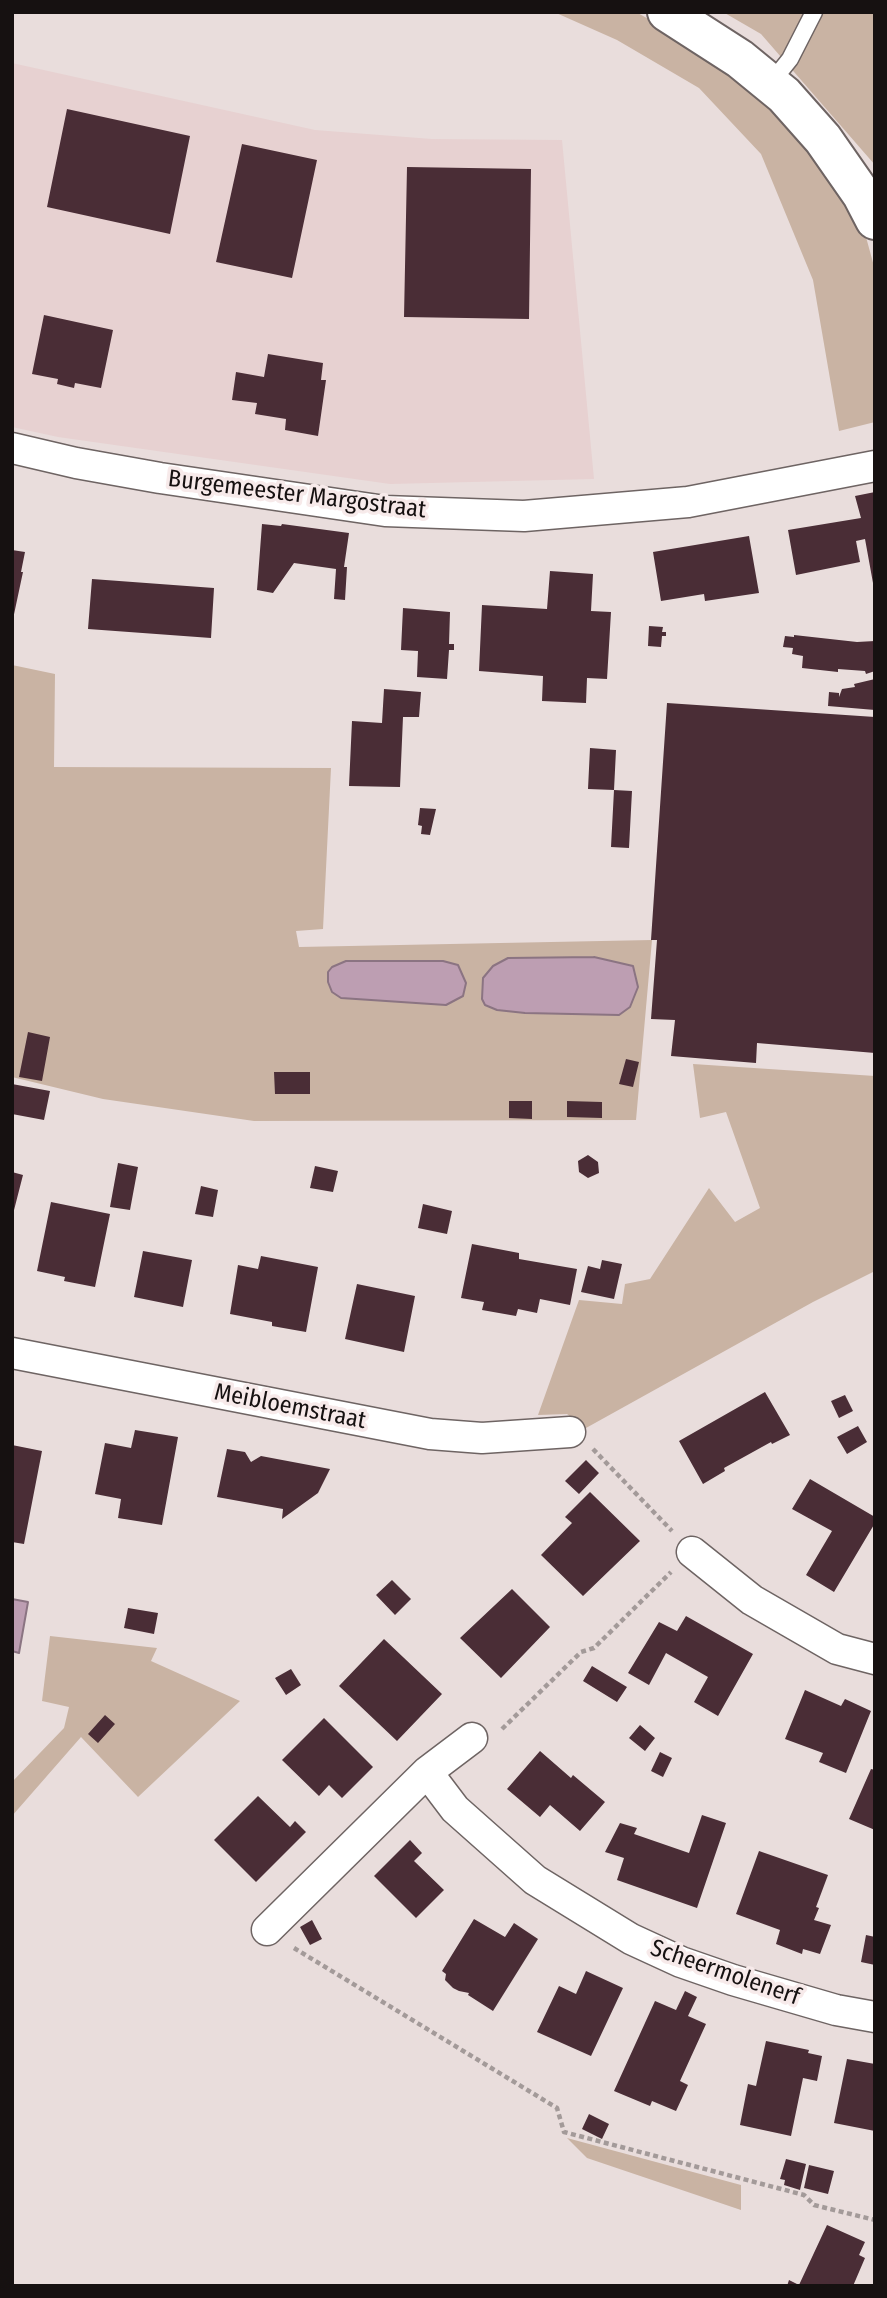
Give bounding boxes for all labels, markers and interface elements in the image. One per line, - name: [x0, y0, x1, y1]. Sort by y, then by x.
- street label: Burgemeester Margostraat: [166, 465, 428, 525]
- street label: Meibloemstraat: [212, 1378, 368, 1436]
- street label: Scheermolenerf: [646, 1934, 804, 2012]

